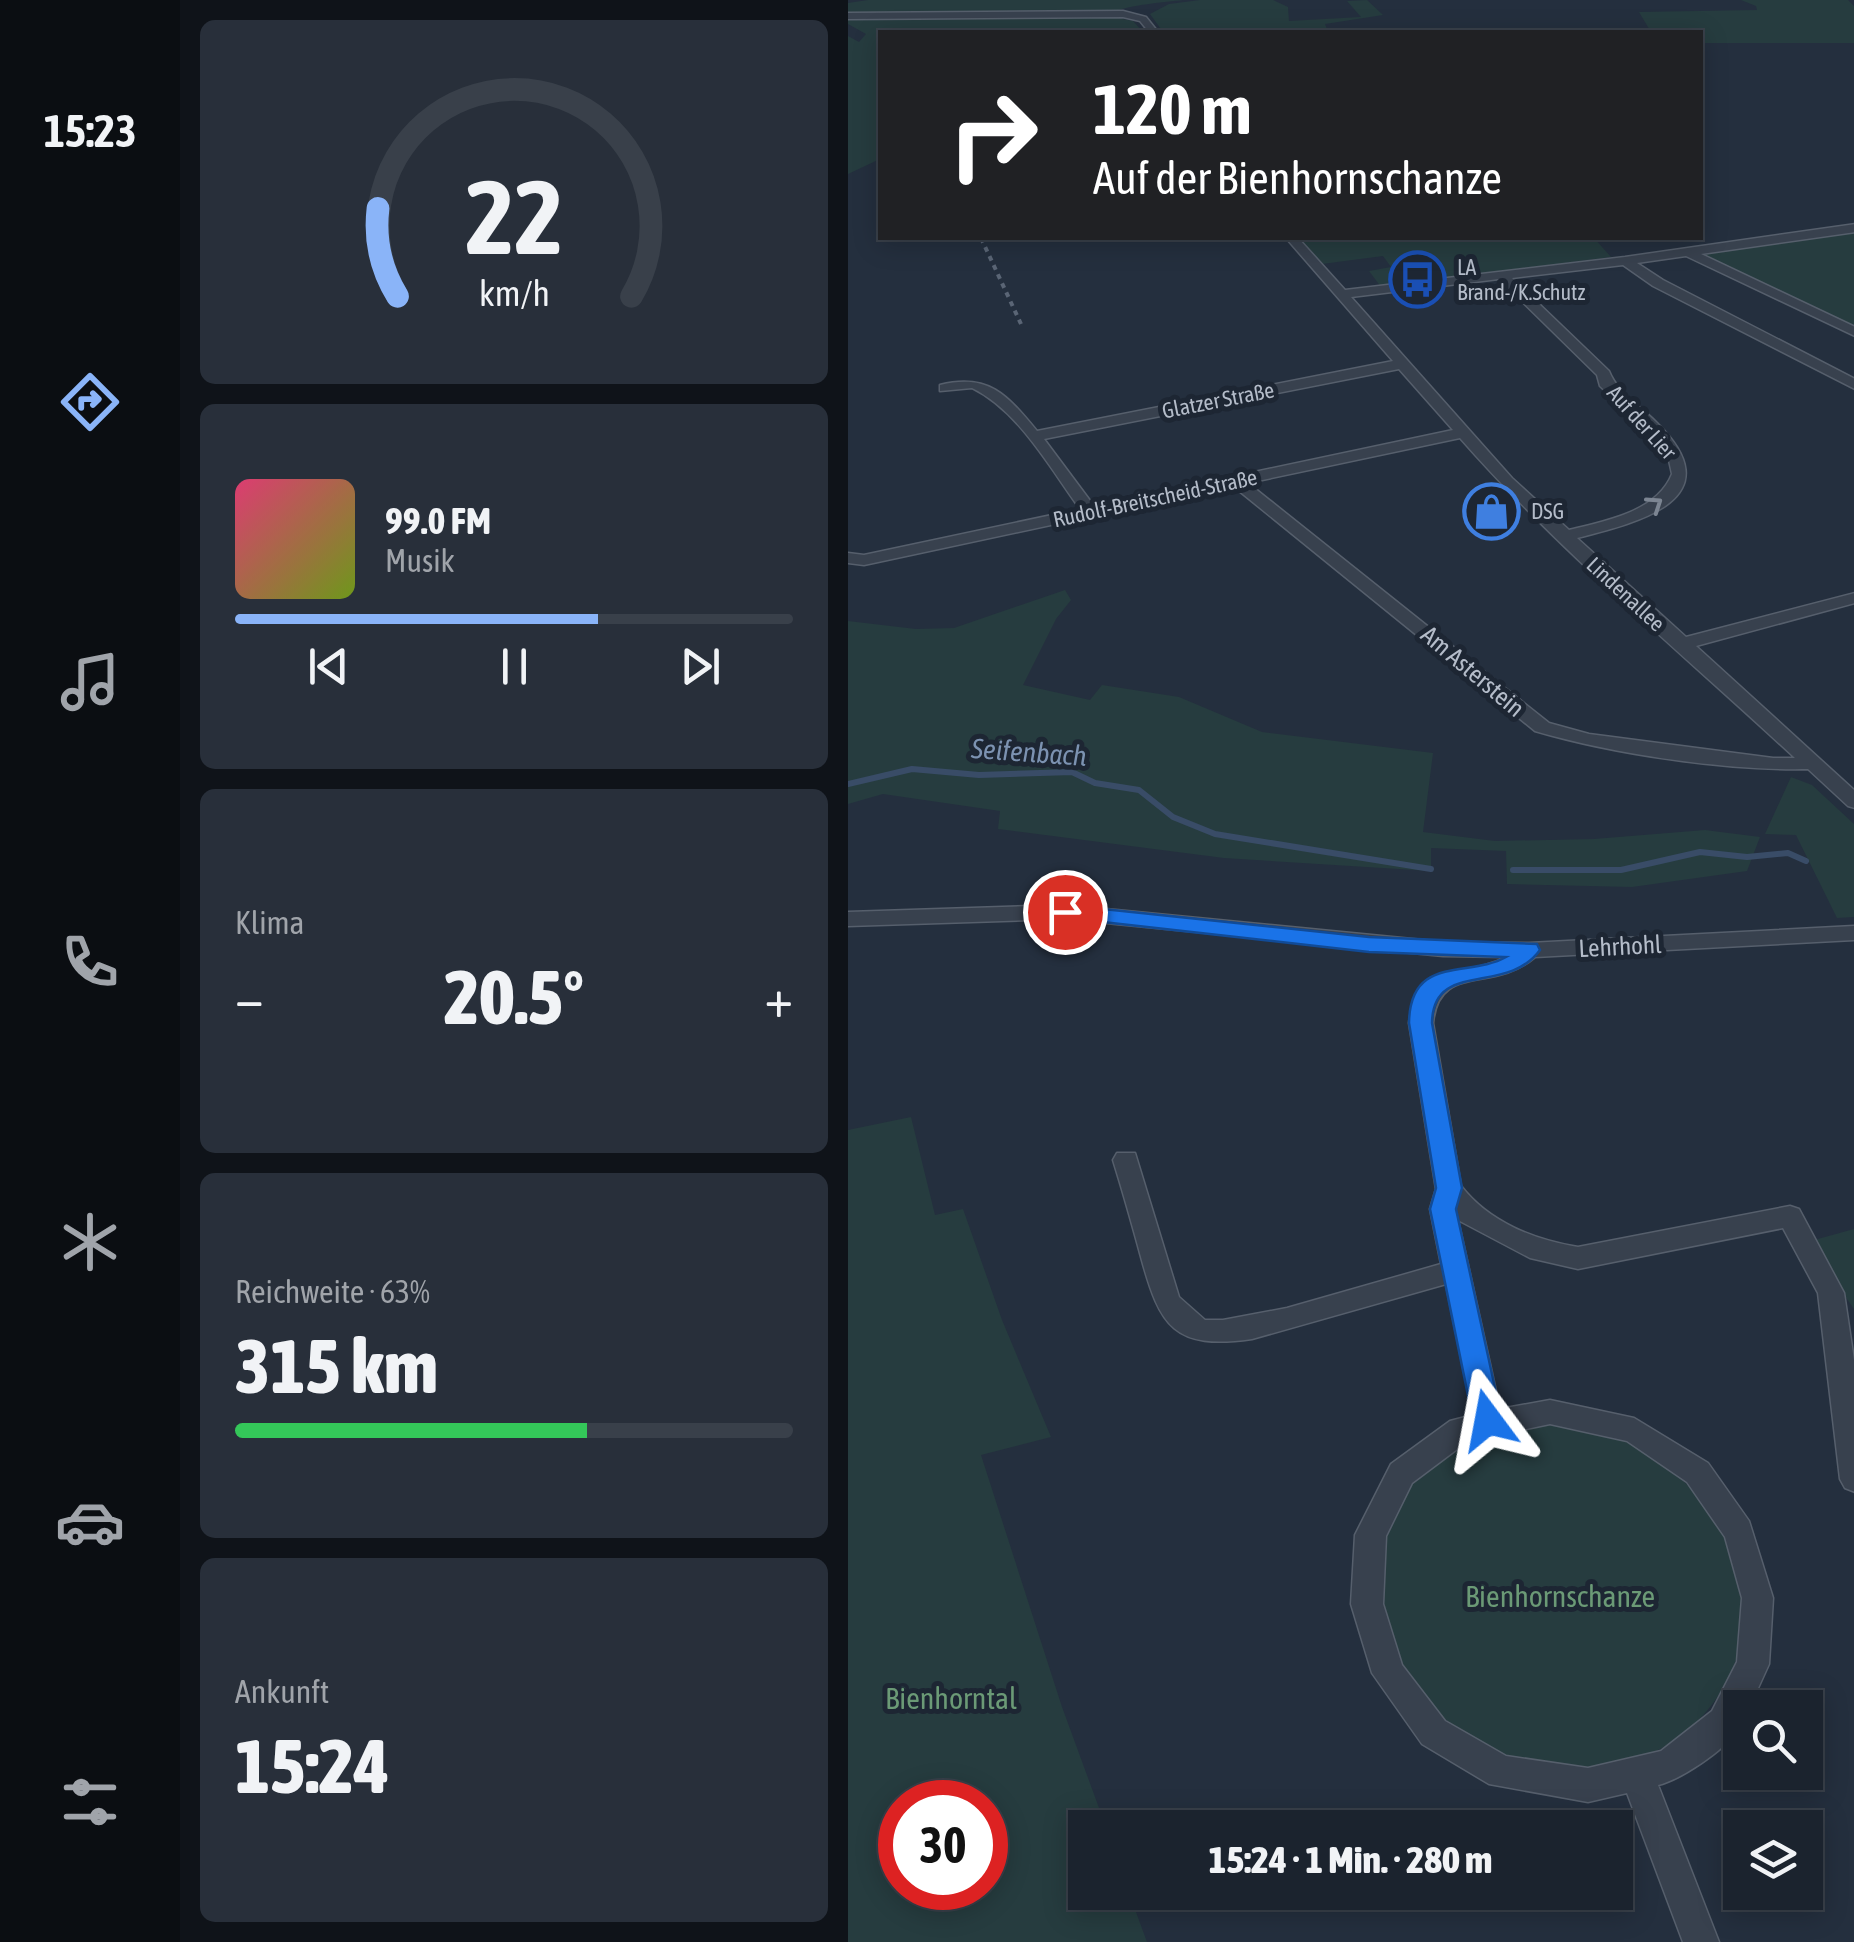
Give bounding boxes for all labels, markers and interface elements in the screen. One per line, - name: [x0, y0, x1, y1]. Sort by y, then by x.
- text: 120 m: [1093, 69, 1252, 149]
- icon: right: [928, 70, 1058, 200]
- text: 15:23: [44, 105, 136, 157]
- text: Auf der Bienhornschanze: [1093, 152, 1502, 204]
- text: 22: [465, 157, 563, 276]
- bus stop icon: LA Brand-/K.Schutz: [1388, 250, 1448, 310]
- place label: LA Brand-/K.Schutz: [1457, 254, 1585, 305]
- text: km/h: [479, 273, 549, 314]
- icon: directions: [55, 367, 125, 437]
- street label: Glatzer Straße: [1160, 376, 1276, 424]
- street label: Auf der Lier: [1602, 380, 1682, 465]
- street label: Rudolf-Breitscheid-Straße: [1051, 464, 1259, 532]
- shop icon: DSG: [1462, 481, 1522, 541]
- place label: DSG: [1531, 498, 1564, 524]
- one-way arrow: [1643, 498, 1662, 516]
- text: 99.0 FM: [385, 499, 491, 542]
- text: Musik: [385, 542, 455, 579]
- street label: Lindenallee: [1582, 551, 1670, 637]
- street label: Am Asterstein: [1416, 620, 1530, 722]
- icon: previous: [301, 639, 356, 694]
- icon: pause: [487, 639, 542, 694]
- icon: next: [673, 639, 728, 694]
- icon: music: [55, 647, 125, 717]
- water label: Seifenbach: [969, 732, 1088, 772]
- pin: [1023, 870, 1108, 955]
- icon: arrive: [1038, 885, 1093, 940]
- text: Klima: [235, 904, 304, 941]
- icon: phone: [55, 927, 125, 997]
- street label: Lehrhohl: [1578, 930, 1663, 962]
- text: 20.5°: [444, 954, 584, 1040]
- text: −: [235, 966, 264, 1029]
- text: +: [764, 966, 793, 1029]
- icon: climate: [55, 1207, 125, 1277]
- text: Reichweite · 63%: [235, 1273, 430, 1310]
- text: 315 km: [235, 1323, 438, 1409]
- position arrow: [1436, 1368, 1540, 1472]
- icon: car: [55, 1487, 125, 1557]
- park label: Bienhornschanze: [1465, 1579, 1655, 1613]
- text: Ankunft: [235, 1673, 329, 1710]
- park label: Bienhorntal: [885, 1681, 1017, 1715]
- map controls: [1723, 1690, 1823, 1910]
- button: search: [1723, 1690, 1823, 1790]
- text: 15:24: [235, 1723, 389, 1809]
- icon: filters: [55, 1767, 125, 1837]
- speed limit sign: 30: [878, 1780, 1008, 1910]
- button: layers: [1723, 1810, 1823, 1910]
- text: 15:24 · 1 Min. · 280 m: [1209, 1838, 1492, 1881]

